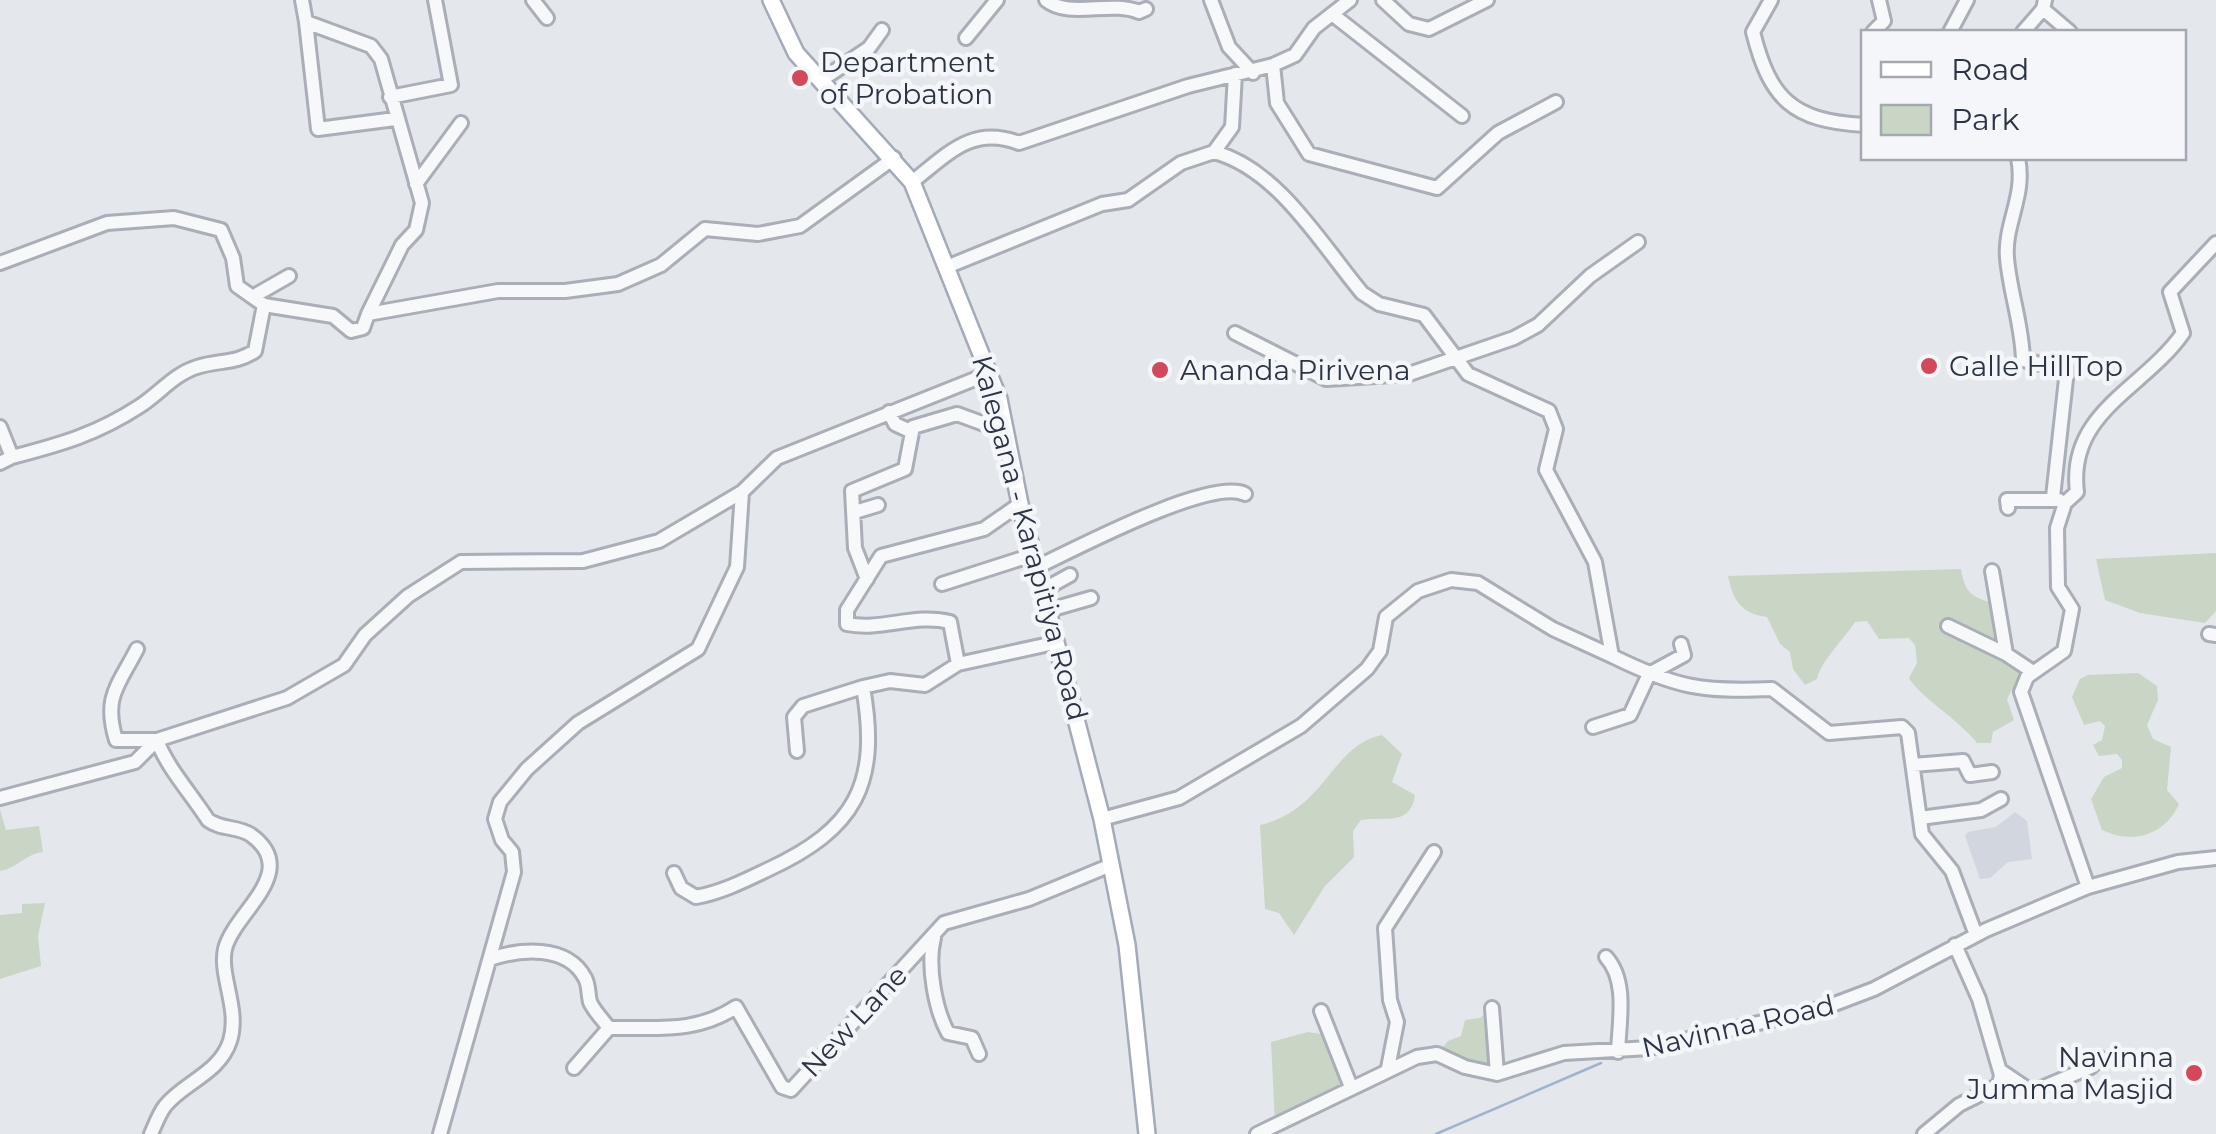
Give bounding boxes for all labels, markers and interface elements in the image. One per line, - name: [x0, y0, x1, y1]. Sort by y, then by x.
- legend: [1861, 30, 2186, 160]
- place label: Department of Probation: [820, 45, 995, 111]
- text: Road: [1951, 51, 2029, 88]
- marker: Department of Probation: [789, 67, 811, 89]
- text: Park: [1951, 101, 2020, 138]
- place label: Galle HillTop: [1949, 349, 2123, 383]
- street label: Kalegana - Karapitiya Road: [965, 352, 1095, 724]
- place label: Ananda Pirivena: [1180, 353, 1411, 387]
- marker: Galle HillTop: [1918, 355, 1940, 377]
- marker: Ananda Pirivena: [1149, 359, 1171, 381]
- street label: New Lane: [794, 958, 914, 1084]
- street label: Navinna Road: [1638, 987, 1838, 1065]
- place label: Navinna Jumma Masjid: [1966, 1040, 2174, 1106]
- marker: Navinna Jumma Masjid: [2183, 1062, 2205, 1084]

